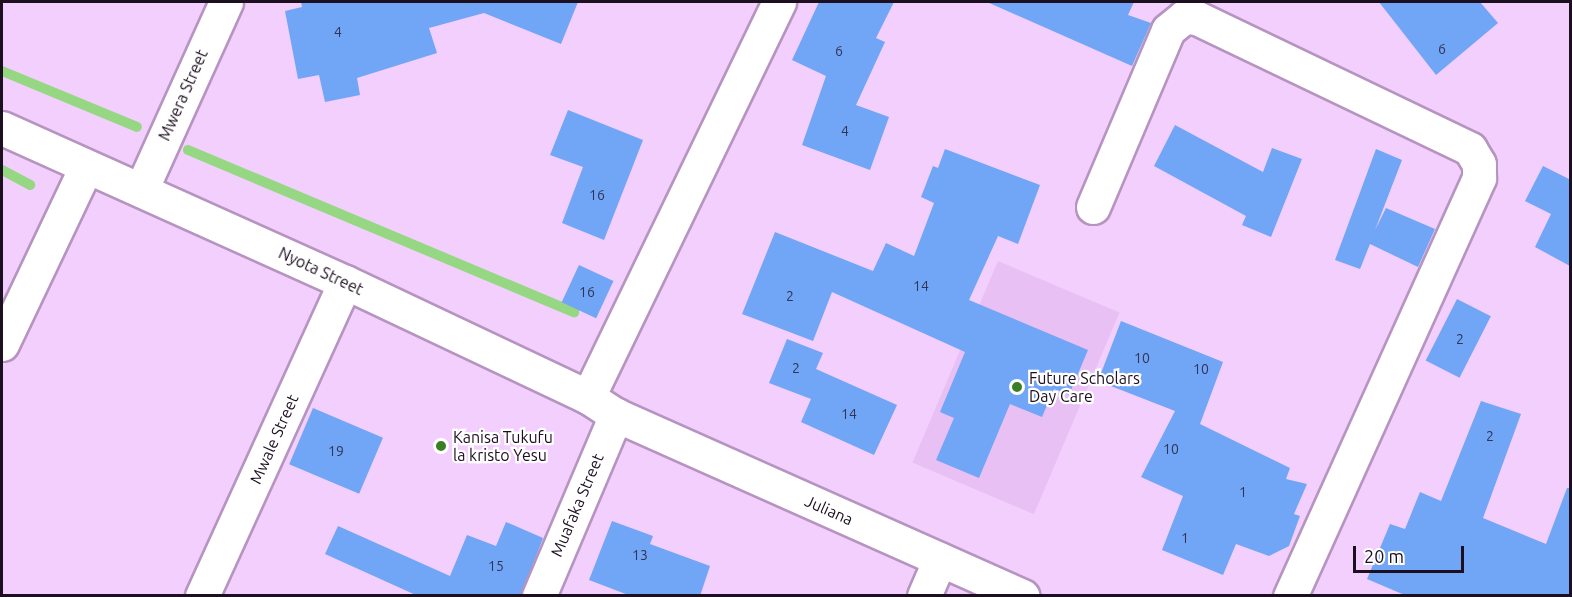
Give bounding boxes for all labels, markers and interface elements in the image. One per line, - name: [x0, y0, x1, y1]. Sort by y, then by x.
- house number: 4: [334, 24, 342, 40]
- house number: 6: [1438, 41, 1446, 57]
- house number: 6: [835, 43, 843, 59]
- street label: Mwera Street: [154, 46, 212, 144]
- house number: 4: [841, 123, 849, 139]
- house number: 16: [589, 187, 605, 203]
- street label: Nyota Street: [276, 243, 366, 299]
- house number: 14: [913, 278, 929, 294]
- house number: 16: [579, 284, 595, 300]
- house number: 2: [786, 288, 794, 304]
- house number: 2: [1456, 331, 1464, 347]
- house number: 10: [1134, 350, 1150, 366]
- house number: 2: [792, 360, 800, 376]
- house number: 10: [1193, 361, 1209, 377]
- place label: Future Scholars Day Care: [1029, 368, 1140, 406]
- marker: Future Scholars Day Care: [1010, 380, 1024, 394]
- street label: Mwale Street: [246, 391, 302, 487]
- house number: 14: [841, 406, 857, 422]
- place label: Kanisa Tukufu la kristo Yesu: [453, 427, 553, 465]
- house number: 2: [1486, 428, 1494, 444]
- marker: Kanisa Tukufu la kristo Yesu: [434, 439, 448, 453]
- house number: 10: [1163, 441, 1179, 457]
- house number: 19: [328, 443, 344, 459]
- street label: Muafaka Street: [547, 451, 607, 559]
- house number: 1: [1239, 484, 1247, 500]
- street label: Juliana: [802, 491, 856, 529]
- house number: 1: [1181, 530, 1189, 546]
- scale bar: [1356, 534, 1467, 572]
- text: 20 m: [1364, 546, 1404, 566]
- house number: 13: [632, 547, 648, 563]
- house number: 15: [488, 558, 504, 574]

